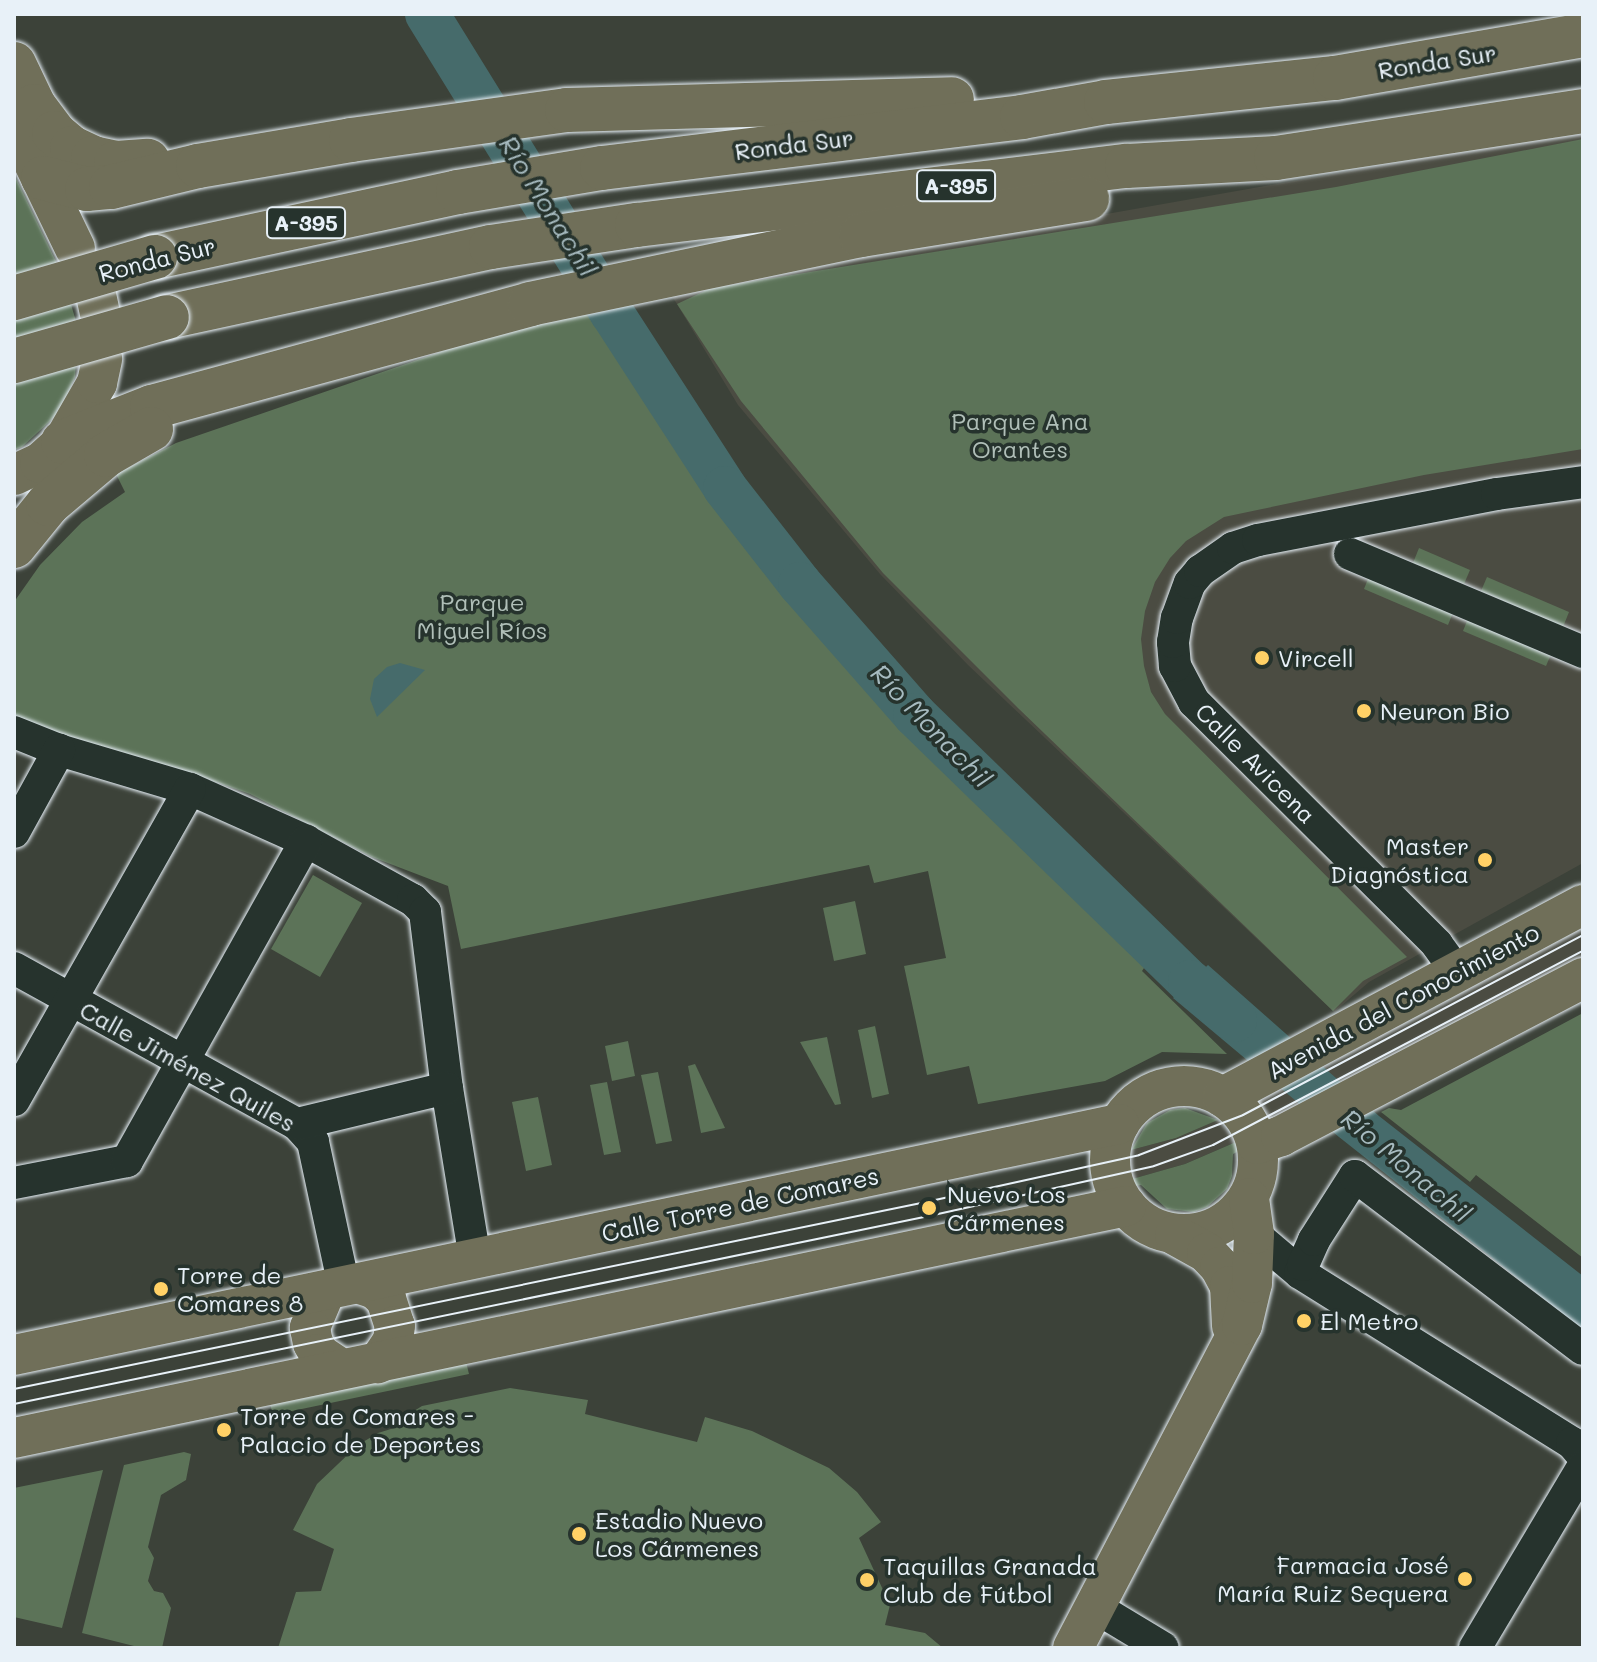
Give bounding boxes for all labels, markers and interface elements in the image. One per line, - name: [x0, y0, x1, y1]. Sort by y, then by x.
- street label: Ronda Sur: [1376, 37, 1498, 85]
- street label: Ronda Sur: [733, 122, 855, 166]
- water label: Río Monachil: [492, 130, 604, 282]
- road number: A-395: [916, 168, 996, 204]
- road number: A-395: [266, 205, 346, 241]
- street label: Ronda Sur: [96, 231, 218, 287]
- park label: Parque Ana Orantes: [951, 407, 1089, 463]
- park label: Parque Miguel Ríos: [417, 588, 547, 644]
- place label: Vircell: [1278, 644, 1354, 672]
- marker: Vircell: [1253, 649, 1271, 667]
- water label: Río Monachil: [864, 658, 998, 794]
- street label: Calle Avicena: [1190, 697, 1322, 829]
- place label: Neuron Bio: [1380, 697, 1509, 725]
- marker: Neuron Bio: [1355, 702, 1373, 720]
- place label: Master Diagnóstica: [1330, 832, 1469, 888]
- marker: Master Diagnóstica: [1476, 851, 1494, 869]
- street label: Avenida del Conocimiento: [1262, 917, 1544, 1085]
- street label: Calle Jiménez Quiles: [75, 995, 301, 1137]
- water label: Río Monachil: [1335, 1103, 1477, 1229]
- street label: Calle Torre de Comares: [599, 1161, 881, 1247]
- place label: Nuevo Los Cármenes: [947, 1180, 1066, 1236]
- marker: Nuevo Los Cármenes: [918, 1197, 940, 1219]
- place label: Torre de Comares 8: [177, 1261, 303, 1317]
- marker: Torre de Comares 8: [152, 1280, 170, 1298]
- place label: El Metro: [1320, 1307, 1418, 1335]
- marker: El Metro: [1295, 1312, 1313, 1330]
- place label: Torre de Comares - Palacio de Deportes: [240, 1402, 481, 1458]
- marker: Torre de Comares - Palacio de Deportes: [215, 1421, 233, 1439]
- place label: Estadio Nuevo Los Cármenes: [595, 1506, 763, 1562]
- marker: Estadio Nuevo Los Cármenes: [570, 1525, 588, 1543]
- place label: Farmacia José María Ruiz Sequera: [1217, 1551, 1449, 1607]
- place label: Taquillas Granada Club de Fútbol: [883, 1552, 1097, 1608]
- marker: Farmacia José María Ruiz Sequera: [1456, 1570, 1474, 1588]
- marker: Taquillas Granada Club de Fútbol: [858, 1571, 876, 1589]

